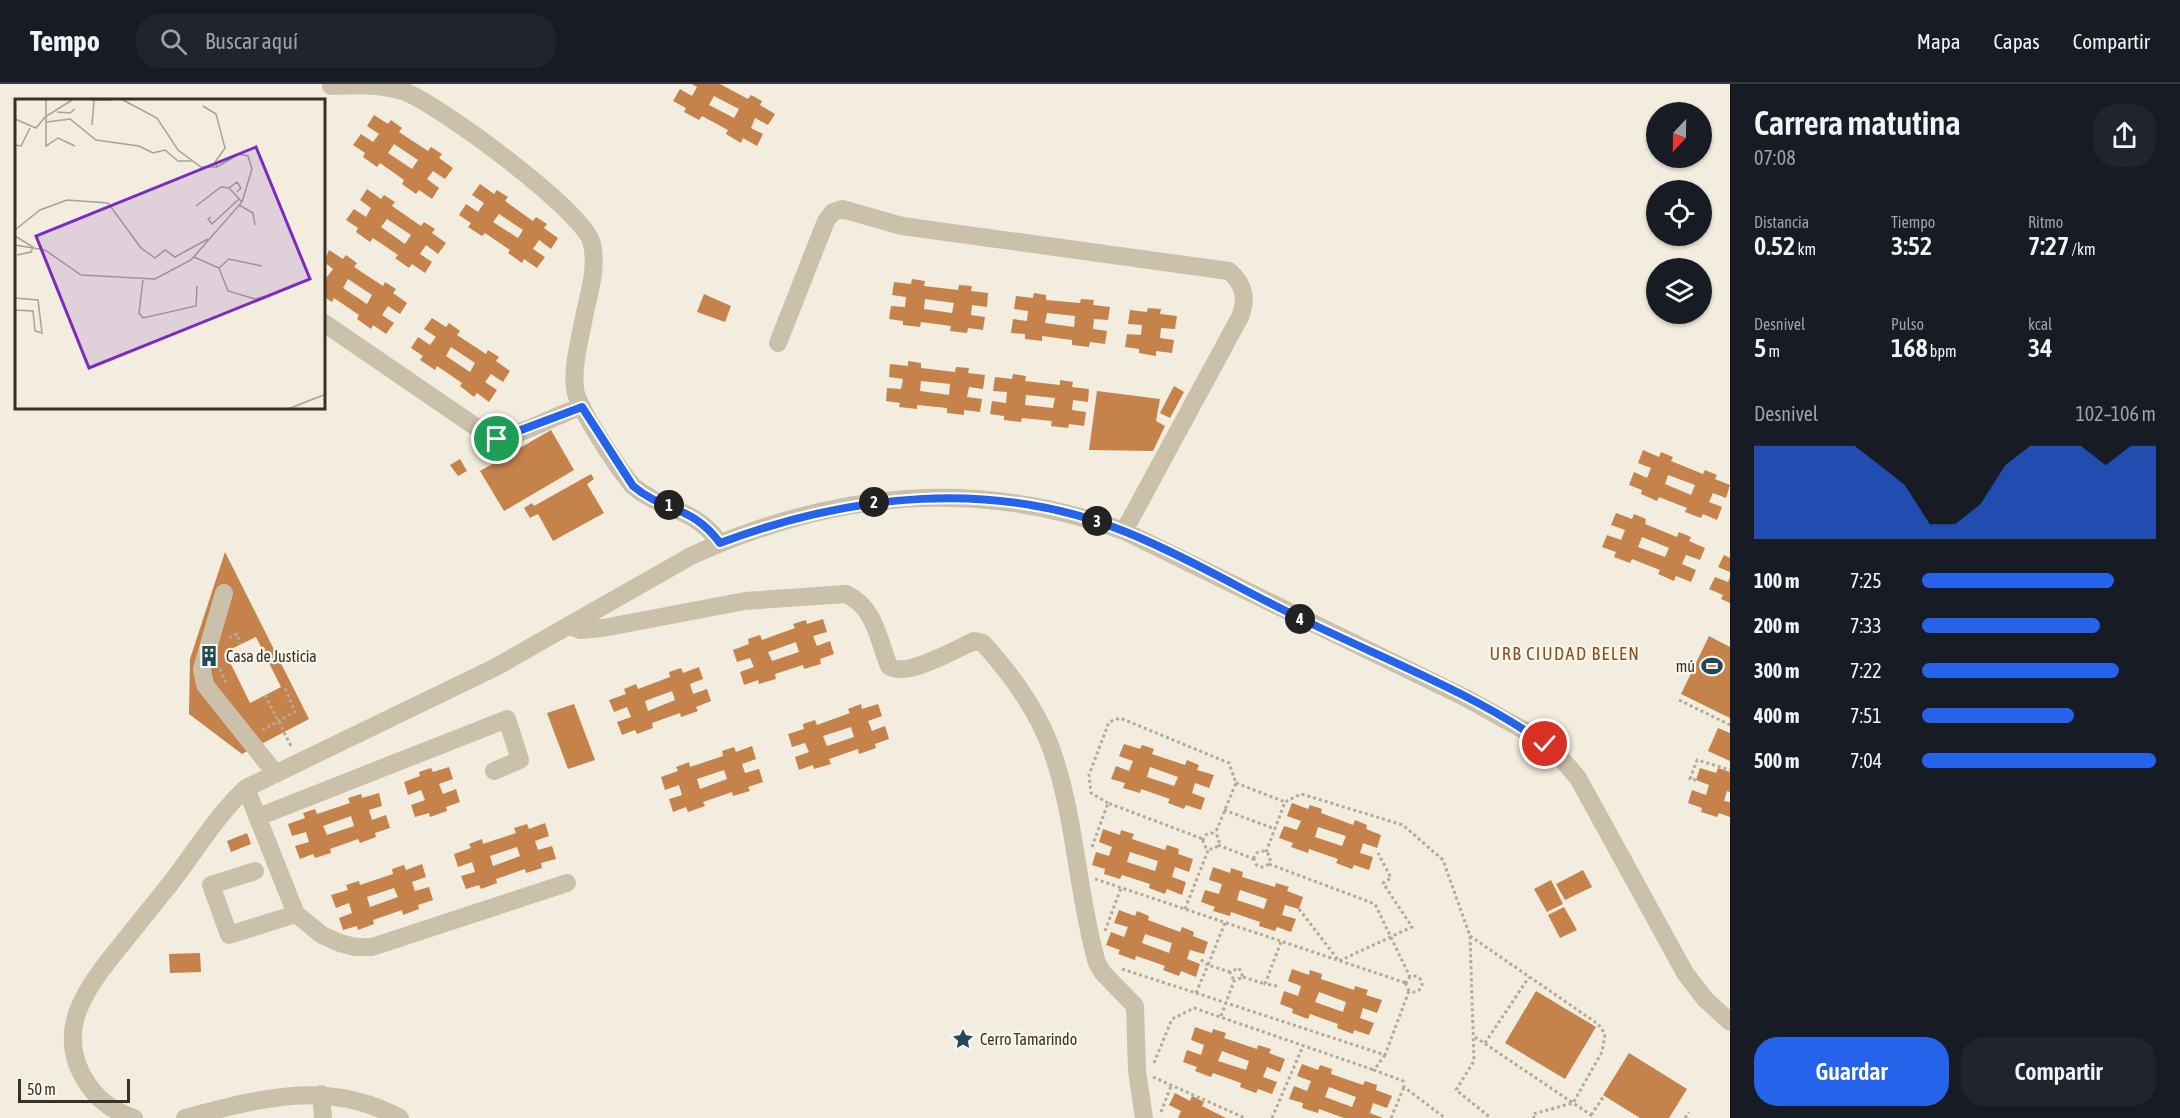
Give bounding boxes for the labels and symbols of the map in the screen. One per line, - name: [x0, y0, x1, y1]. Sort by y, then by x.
- inset map: [15, 99, 326, 410]
- north arrow: [1646, 102, 1712, 168]
- pin: [471, 413, 522, 464]
- pin: 2: [859, 487, 889, 517]
- pin: 1: [654, 490, 684, 520]
- pin: 3: [1082, 506, 1112, 536]
- pin: 4: [1285, 604, 1315, 634]
- district label: URB CIUDAD BELEN: [1490, 643, 1640, 664]
- building icon: Casa de Justicia: [197, 644, 221, 668]
- place label: Casa de Justicia: [226, 647, 317, 665]
- sports icon: mú: [1700, 654, 1724, 678]
- place label: mú: [1676, 657, 1695, 675]
- pin: [1519, 718, 1570, 769]
- place icon: Cerro Tamarindo: [951, 1027, 975, 1051]
- place label: Cerro Tamarindo: [980, 1030, 1077, 1048]
- scale bar: [18, 1076, 130, 1104]

